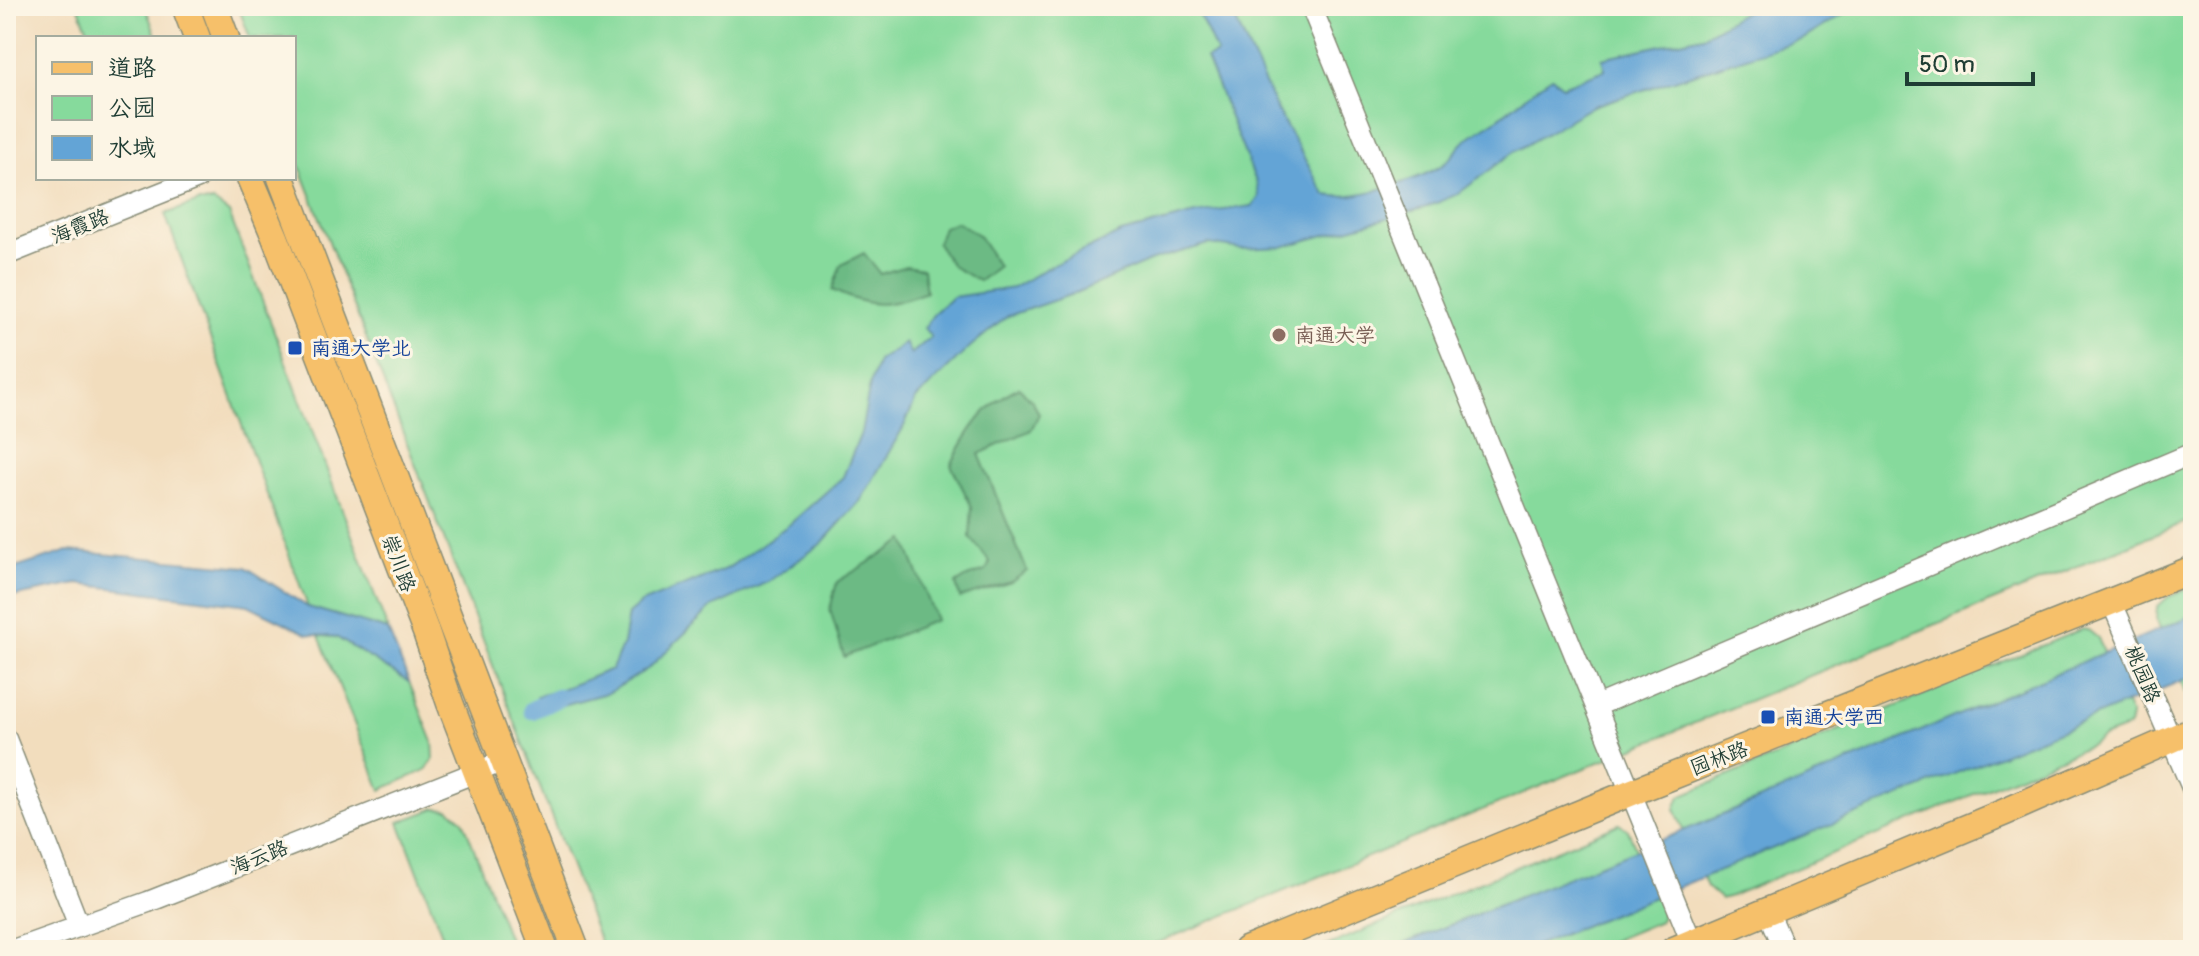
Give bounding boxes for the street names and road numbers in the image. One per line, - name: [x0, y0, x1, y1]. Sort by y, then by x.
- street label: 海霞路: [48, 203, 114, 249]
- street label: 崇川路: [376, 531, 421, 597]
- street label: 桃园路: [2119, 642, 2166, 708]
- street label: 园林路: [1687, 736, 1753, 781]
- street label: 海云路: [227, 834, 293, 880]

